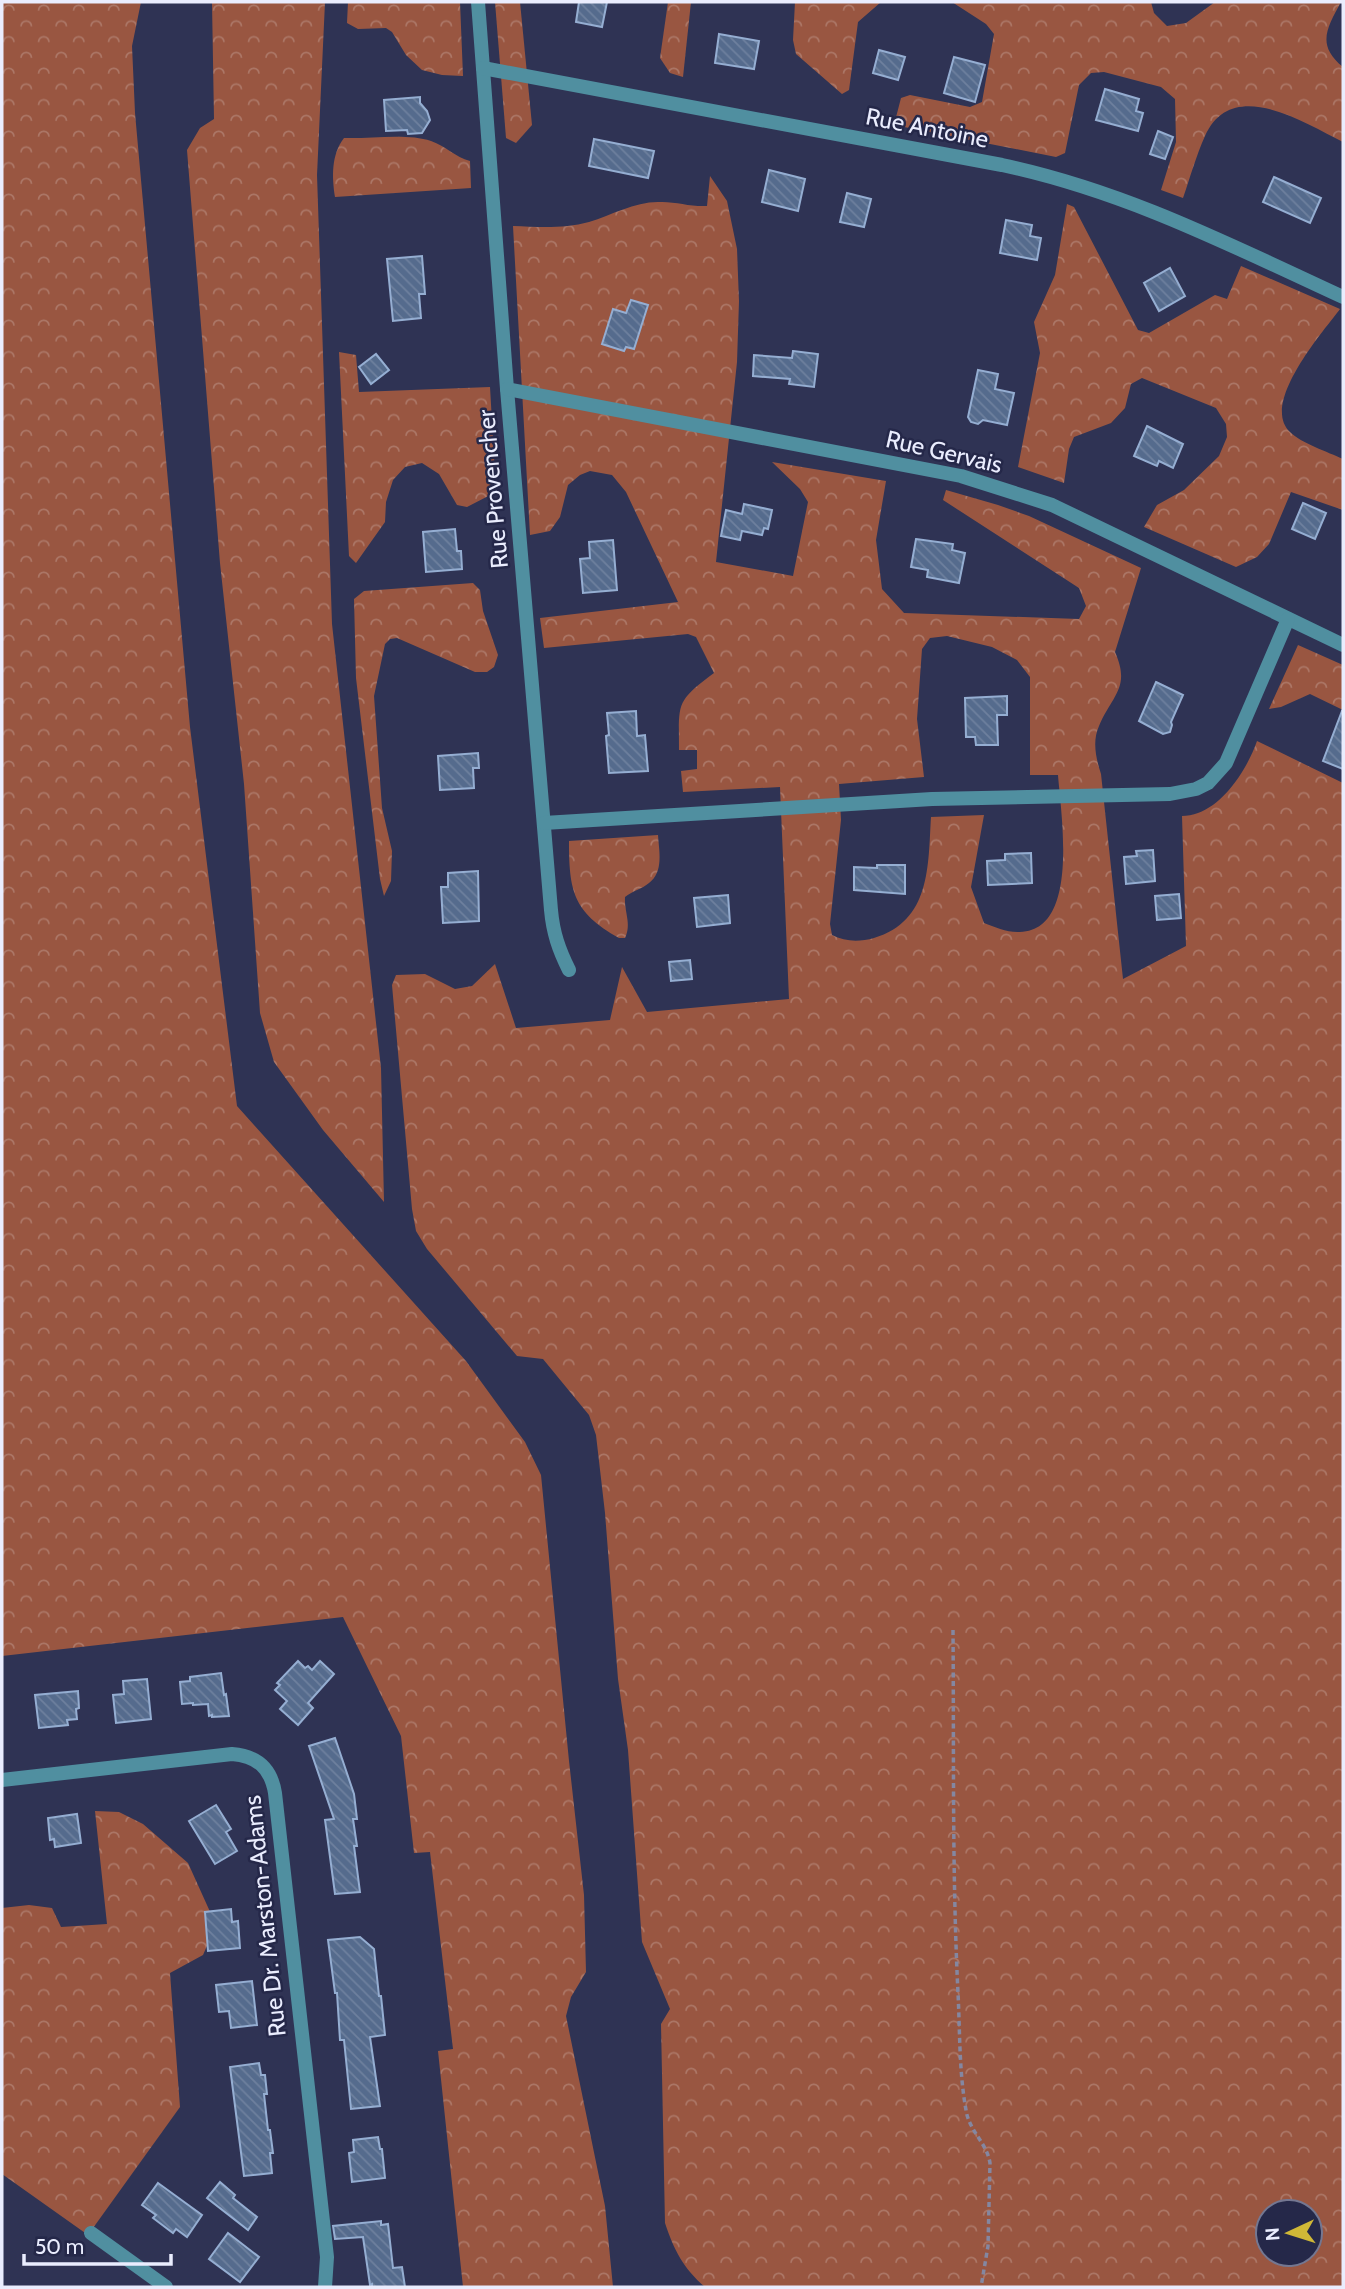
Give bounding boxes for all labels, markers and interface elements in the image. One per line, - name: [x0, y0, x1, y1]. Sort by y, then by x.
- street label: Rue Antoine: [863, 101, 991, 154]
- street label: Rue Provencher: [471, 408, 514, 570]
- street label: Rue Gervais: [883, 424, 1005, 479]
- street label: Rue Dr. Marston-Adams: [237, 1794, 292, 2038]
- north arrow: [1254, 2198, 1324, 2268]
- scale bar: [24, 2222, 172, 2266]
- text: N: [1261, 2227, 1284, 2242]
- text: 50 m: [35, 2234, 84, 2259]

